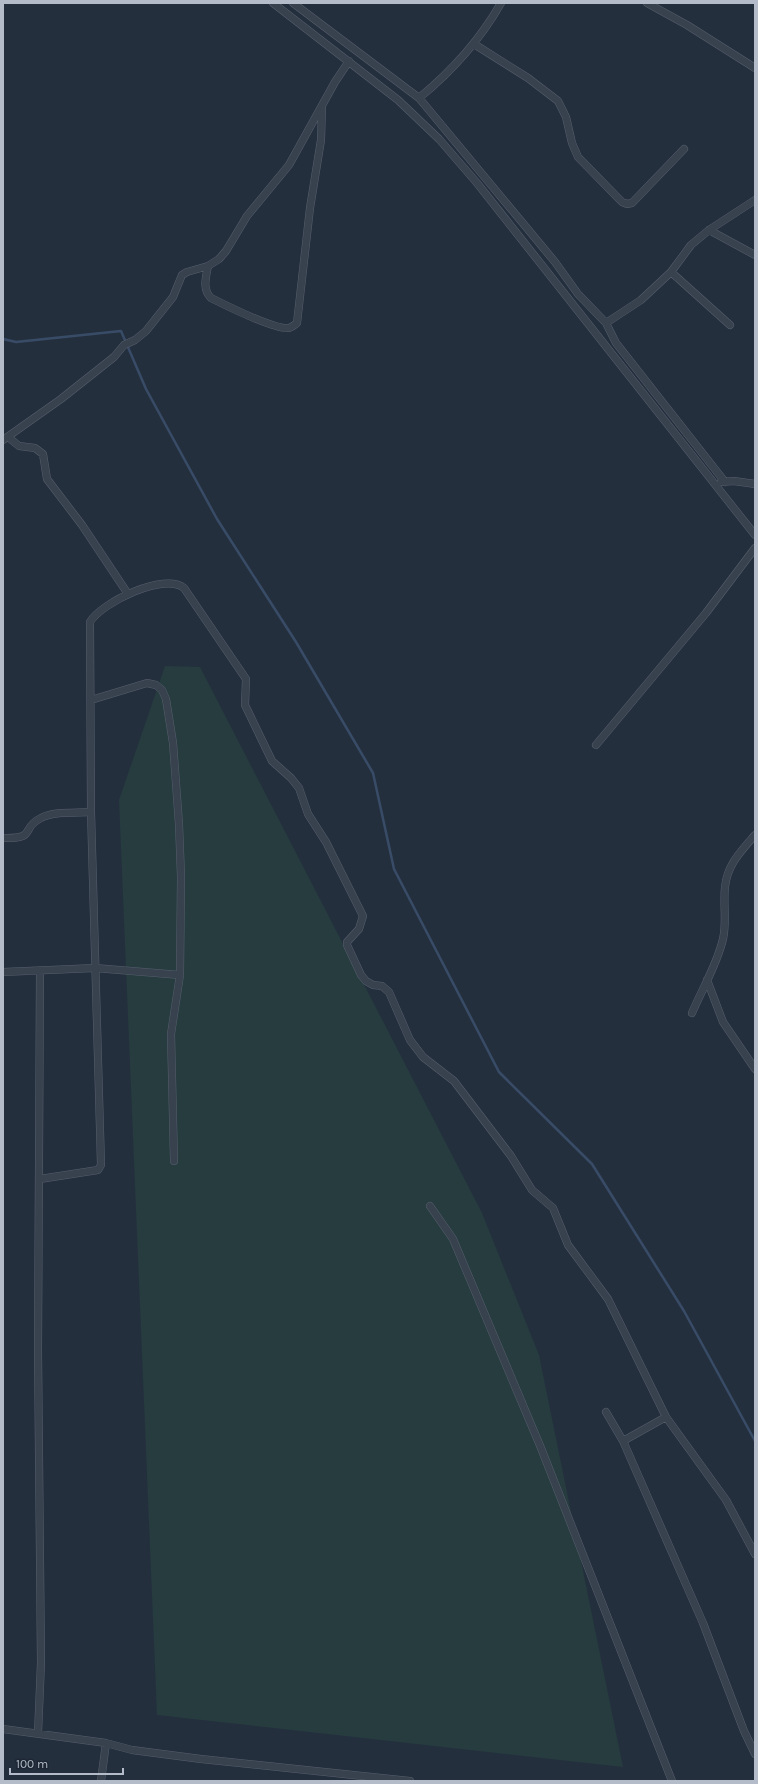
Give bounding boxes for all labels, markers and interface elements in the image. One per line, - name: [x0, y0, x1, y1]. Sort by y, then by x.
- scale bar: [10, 1750, 123, 1776]
- text: 100 m: [16, 1757, 48, 1771]

